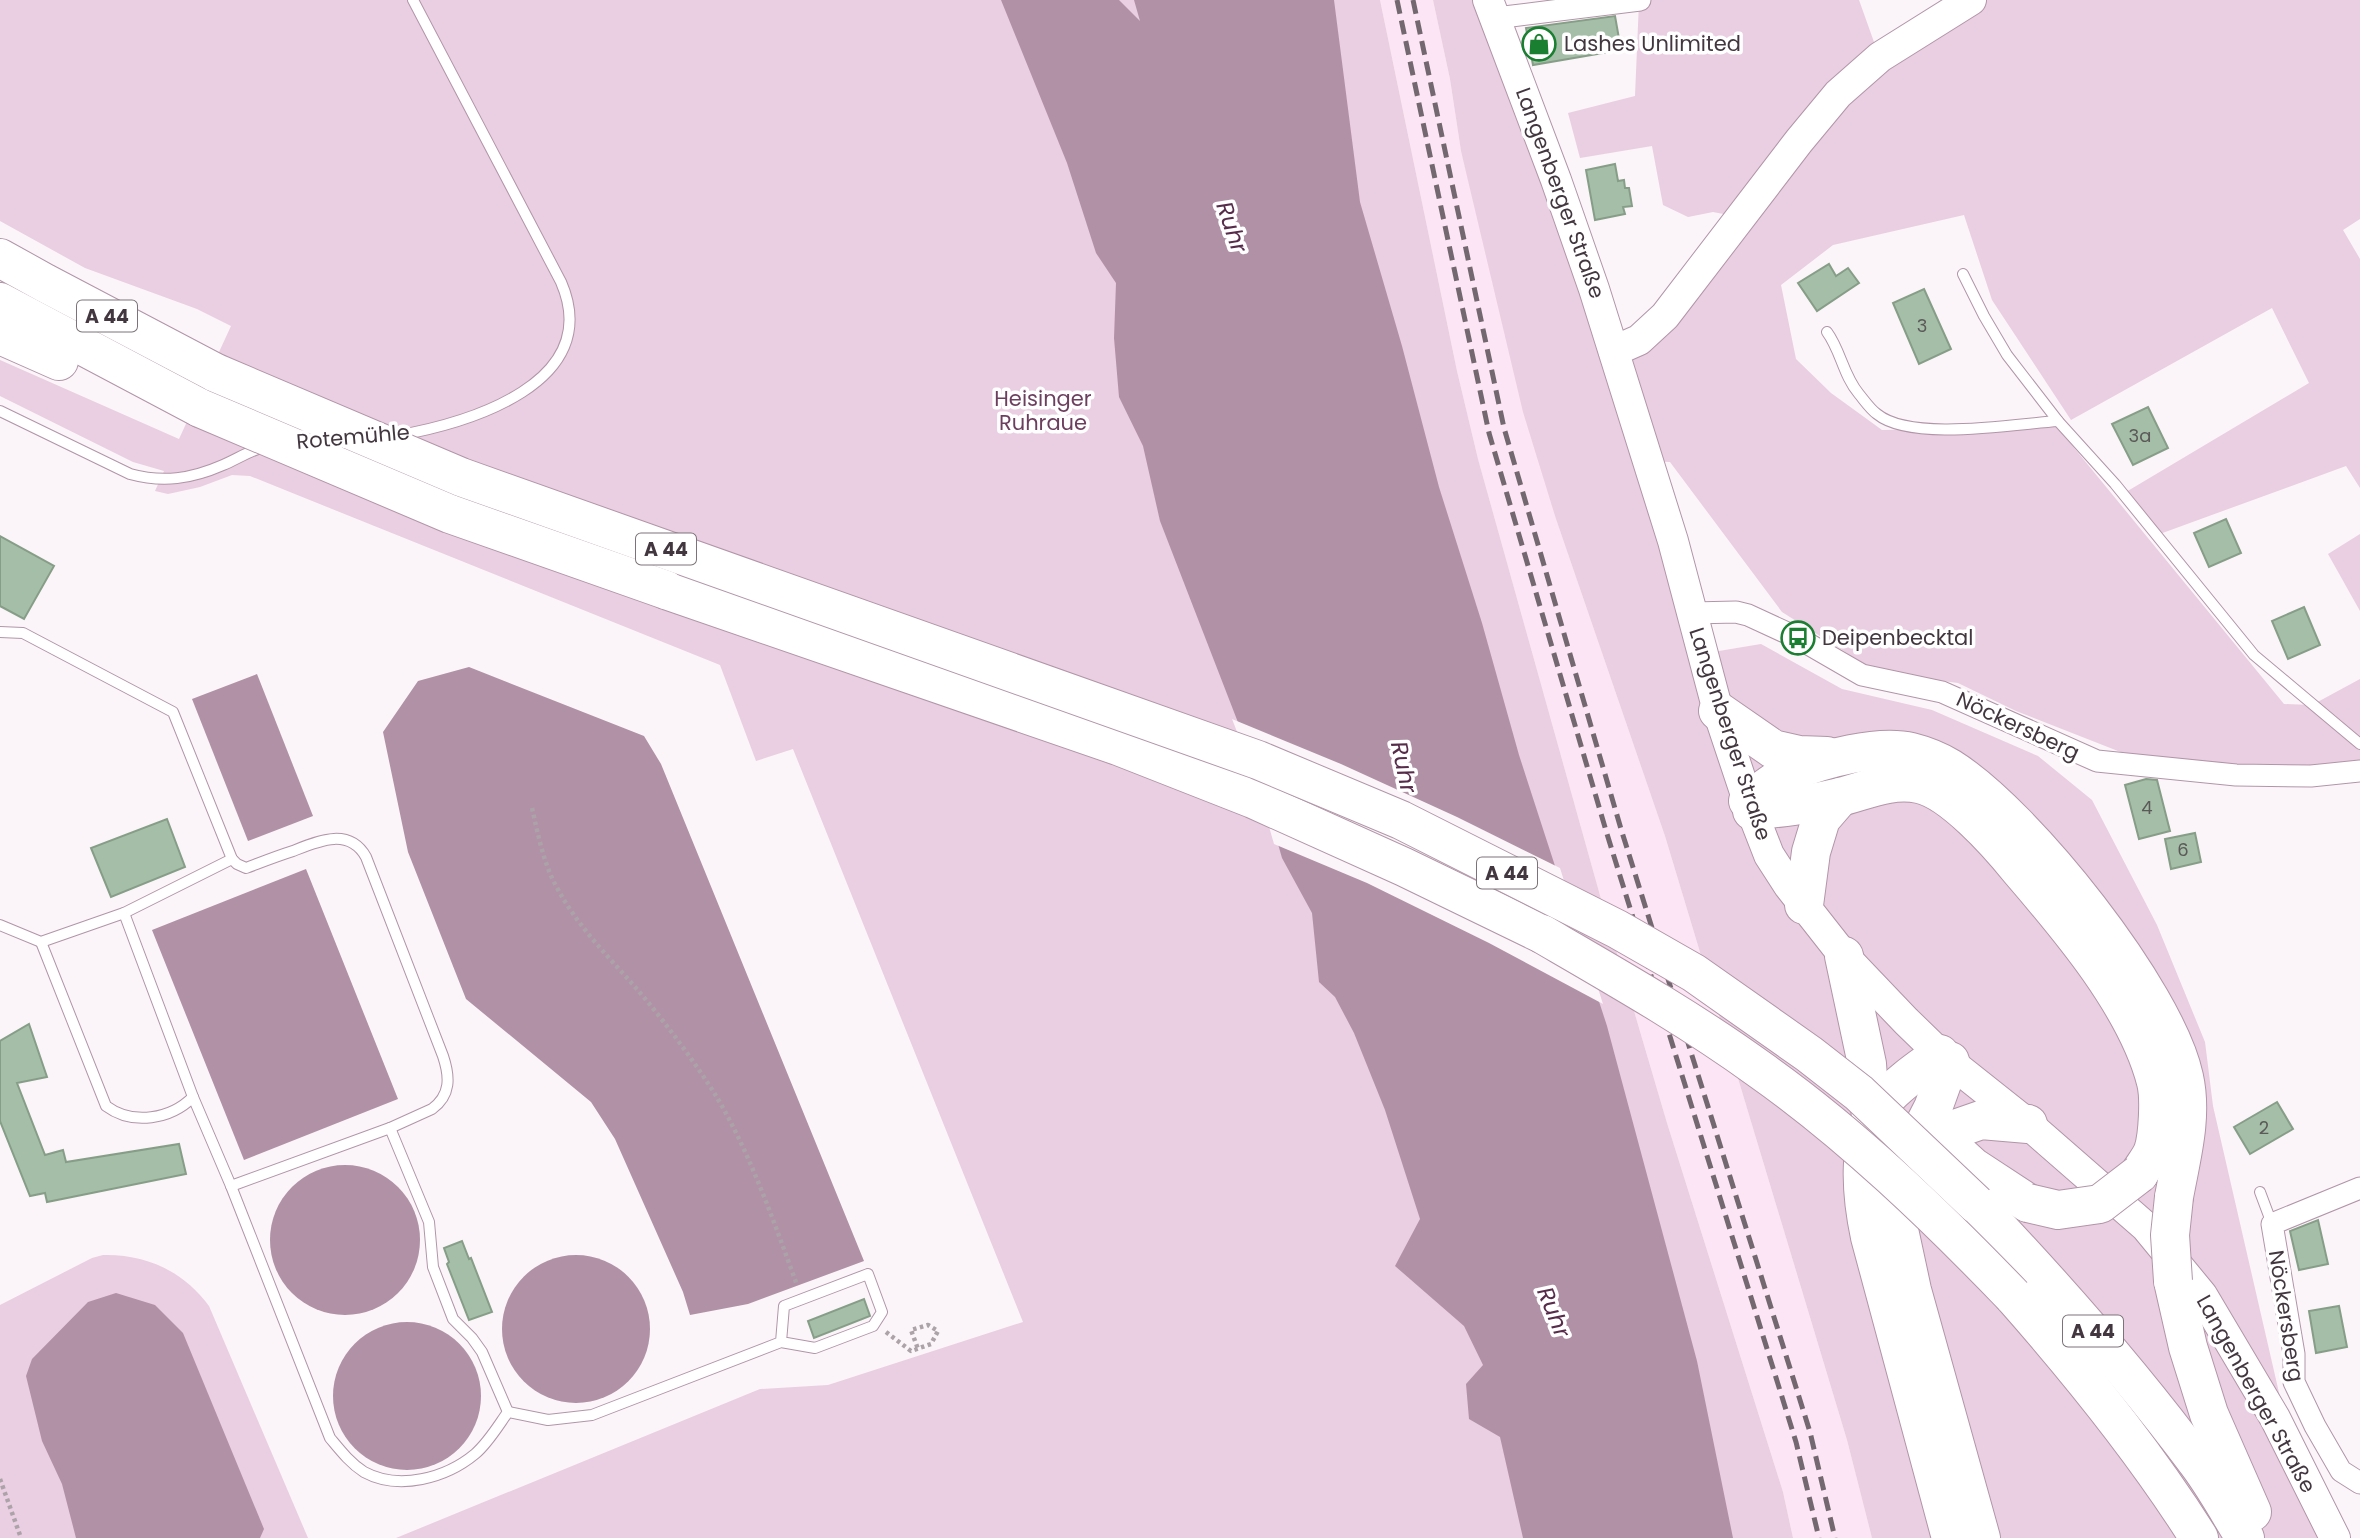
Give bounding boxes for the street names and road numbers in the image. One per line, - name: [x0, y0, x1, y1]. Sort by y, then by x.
- street label: Langenberger Straße: [1509, 83, 1612, 302]
- road number: A 44: [77, 300, 137, 332]
- street label: Rotemühle: [295, 417, 411, 456]
- road number: A 44: [636, 534, 696, 564]
- street label: Langenberger Straße: [1682, 624, 1779, 844]
- street label: Nöckersberg: [1952, 684, 2085, 767]
- road number: A 44: [1477, 858, 1537, 888]
- street label: Nöckersberg: [2262, 1248, 2311, 1384]
- street label: Langenberger Straße: [2190, 1289, 2323, 1498]
- road number: A 44: [2063, 1316, 2123, 1346]

